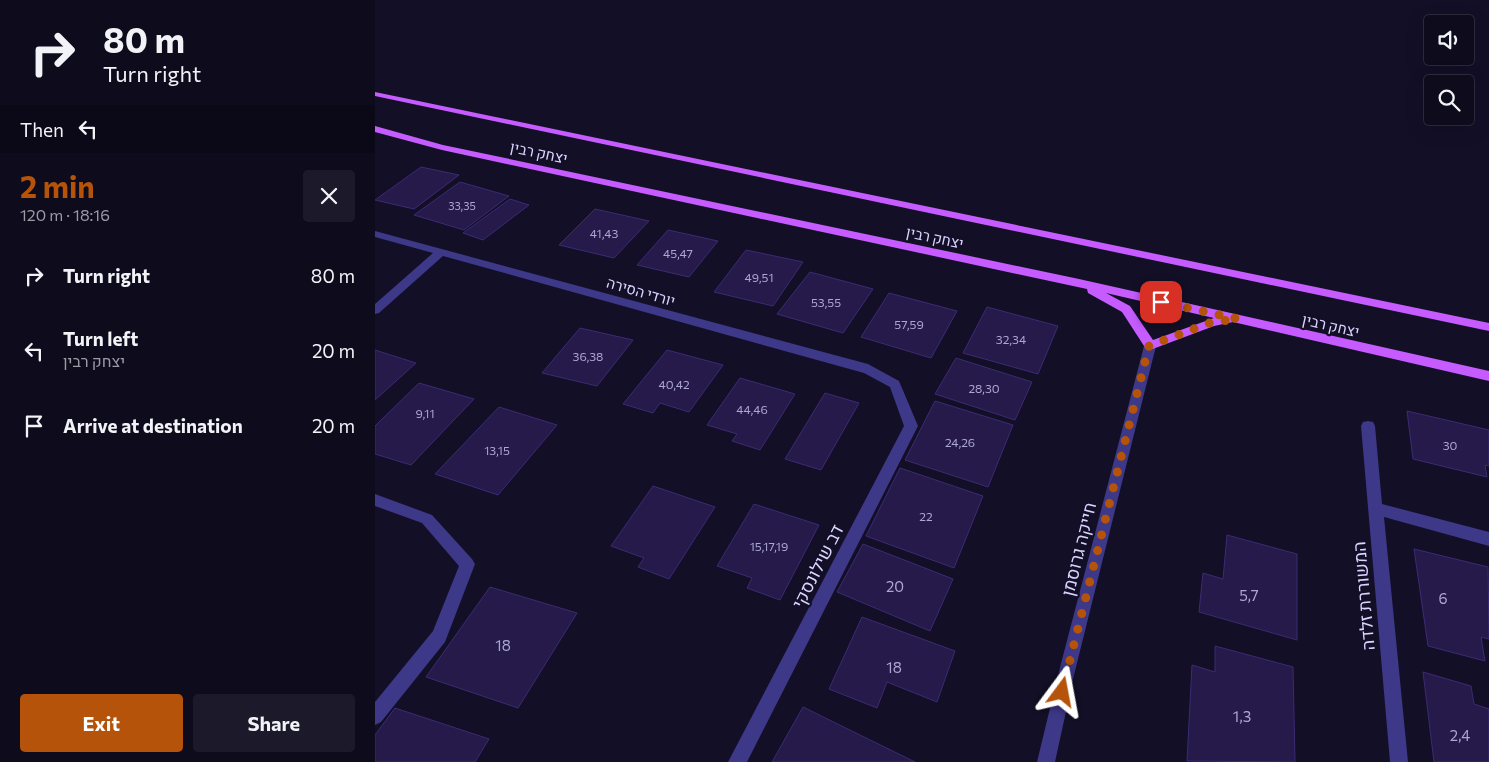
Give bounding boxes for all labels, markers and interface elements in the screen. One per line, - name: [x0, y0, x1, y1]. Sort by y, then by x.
- map controls: [1424, 15, 1474, 125]
- button: sound: [1424, 15, 1474, 65]
- text: 80 m: [103, 17, 185, 60]
- icon: right: [20, 20, 85, 85]
- text: Turn right: [103, 60, 201, 87]
- button: search: [1424, 75, 1474, 125]
- icon: left: [74, 115, 102, 143]
- text: Then: [20, 118, 64, 141]
- street label: יצחק רבין: [509, 137, 569, 167]
- text: 2 min: [20, 167, 95, 204]
- button: close: [303, 170, 355, 222]
- house number: 33,35: [448, 199, 476, 212]
- text: 120 m · 18:16: [20, 205, 110, 224]
- street label: יצחק רבין: [905, 222, 965, 252]
- house number: 41,43: [590, 226, 618, 240]
- house number: 45,47: [663, 246, 693, 260]
- icon: right: [20, 262, 48, 290]
- text: Turn right: [63, 264, 150, 287]
- text: 80 m: [311, 264, 355, 287]
- house number: 49,51: [744, 270, 774, 284]
- street label: יורדי הסירה: [605, 273, 677, 309]
- pin: [1140, 281, 1182, 323]
- icon: arrive: [1147, 288, 1175, 316]
- house number: 53,55: [811, 295, 841, 309]
- street label: יצחק רבין: [1301, 310, 1361, 340]
- house number: 57,59: [894, 317, 924, 331]
- text: Turn left: [63, 327, 138, 350]
- house number: 32,34: [996, 332, 1026, 346]
- icon: left: [20, 337, 48, 365]
- text: 20 m: [312, 339, 355, 362]
- house number: 36,38: [573, 349, 603, 363]
- text: יצחק רבין: [63, 351, 125, 370]
- house number: 40,42: [658, 377, 690, 391]
- house number: 28,30: [968, 381, 1000, 395]
- house number: 44,46: [736, 402, 768, 416]
- house number: 9,11: [415, 406, 435, 420]
- icon: arrive: [20, 412, 48, 440]
- text: Arrive at destination: [63, 414, 243, 437]
- text: 20 m: [312, 414, 355, 437]
- house number: 24,26: [945, 435, 975, 449]
- house number: 30: [1443, 438, 1458, 452]
- house number: 13,15: [484, 443, 510, 457]
- street label: חייקה גרוסמן: [1056, 500, 1100, 598]
- house number: 22: [919, 509, 933, 523]
- street label: דב שילונסקי: [786, 520, 848, 612]
- house number: 15,17,19: [750, 539, 788, 553]
- street label: המשוררת זלדה: [1347, 540, 1379, 652]
- house number: 20: [886, 577, 904, 595]
- house number: 5,7: [1239, 586, 1259, 604]
- house number: 6: [1438, 589, 1448, 607]
- house number: 18: [495, 636, 511, 654]
- house number: 18: [886, 658, 902, 676]
- position arrow: [1035, 665, 1087, 717]
- button: Exit: [20, 694, 183, 752]
- button: Share: [193, 694, 355, 752]
- house number: 1,3: [1233, 707, 1251, 725]
- house number: 2,4: [1450, 726, 1470, 744]

